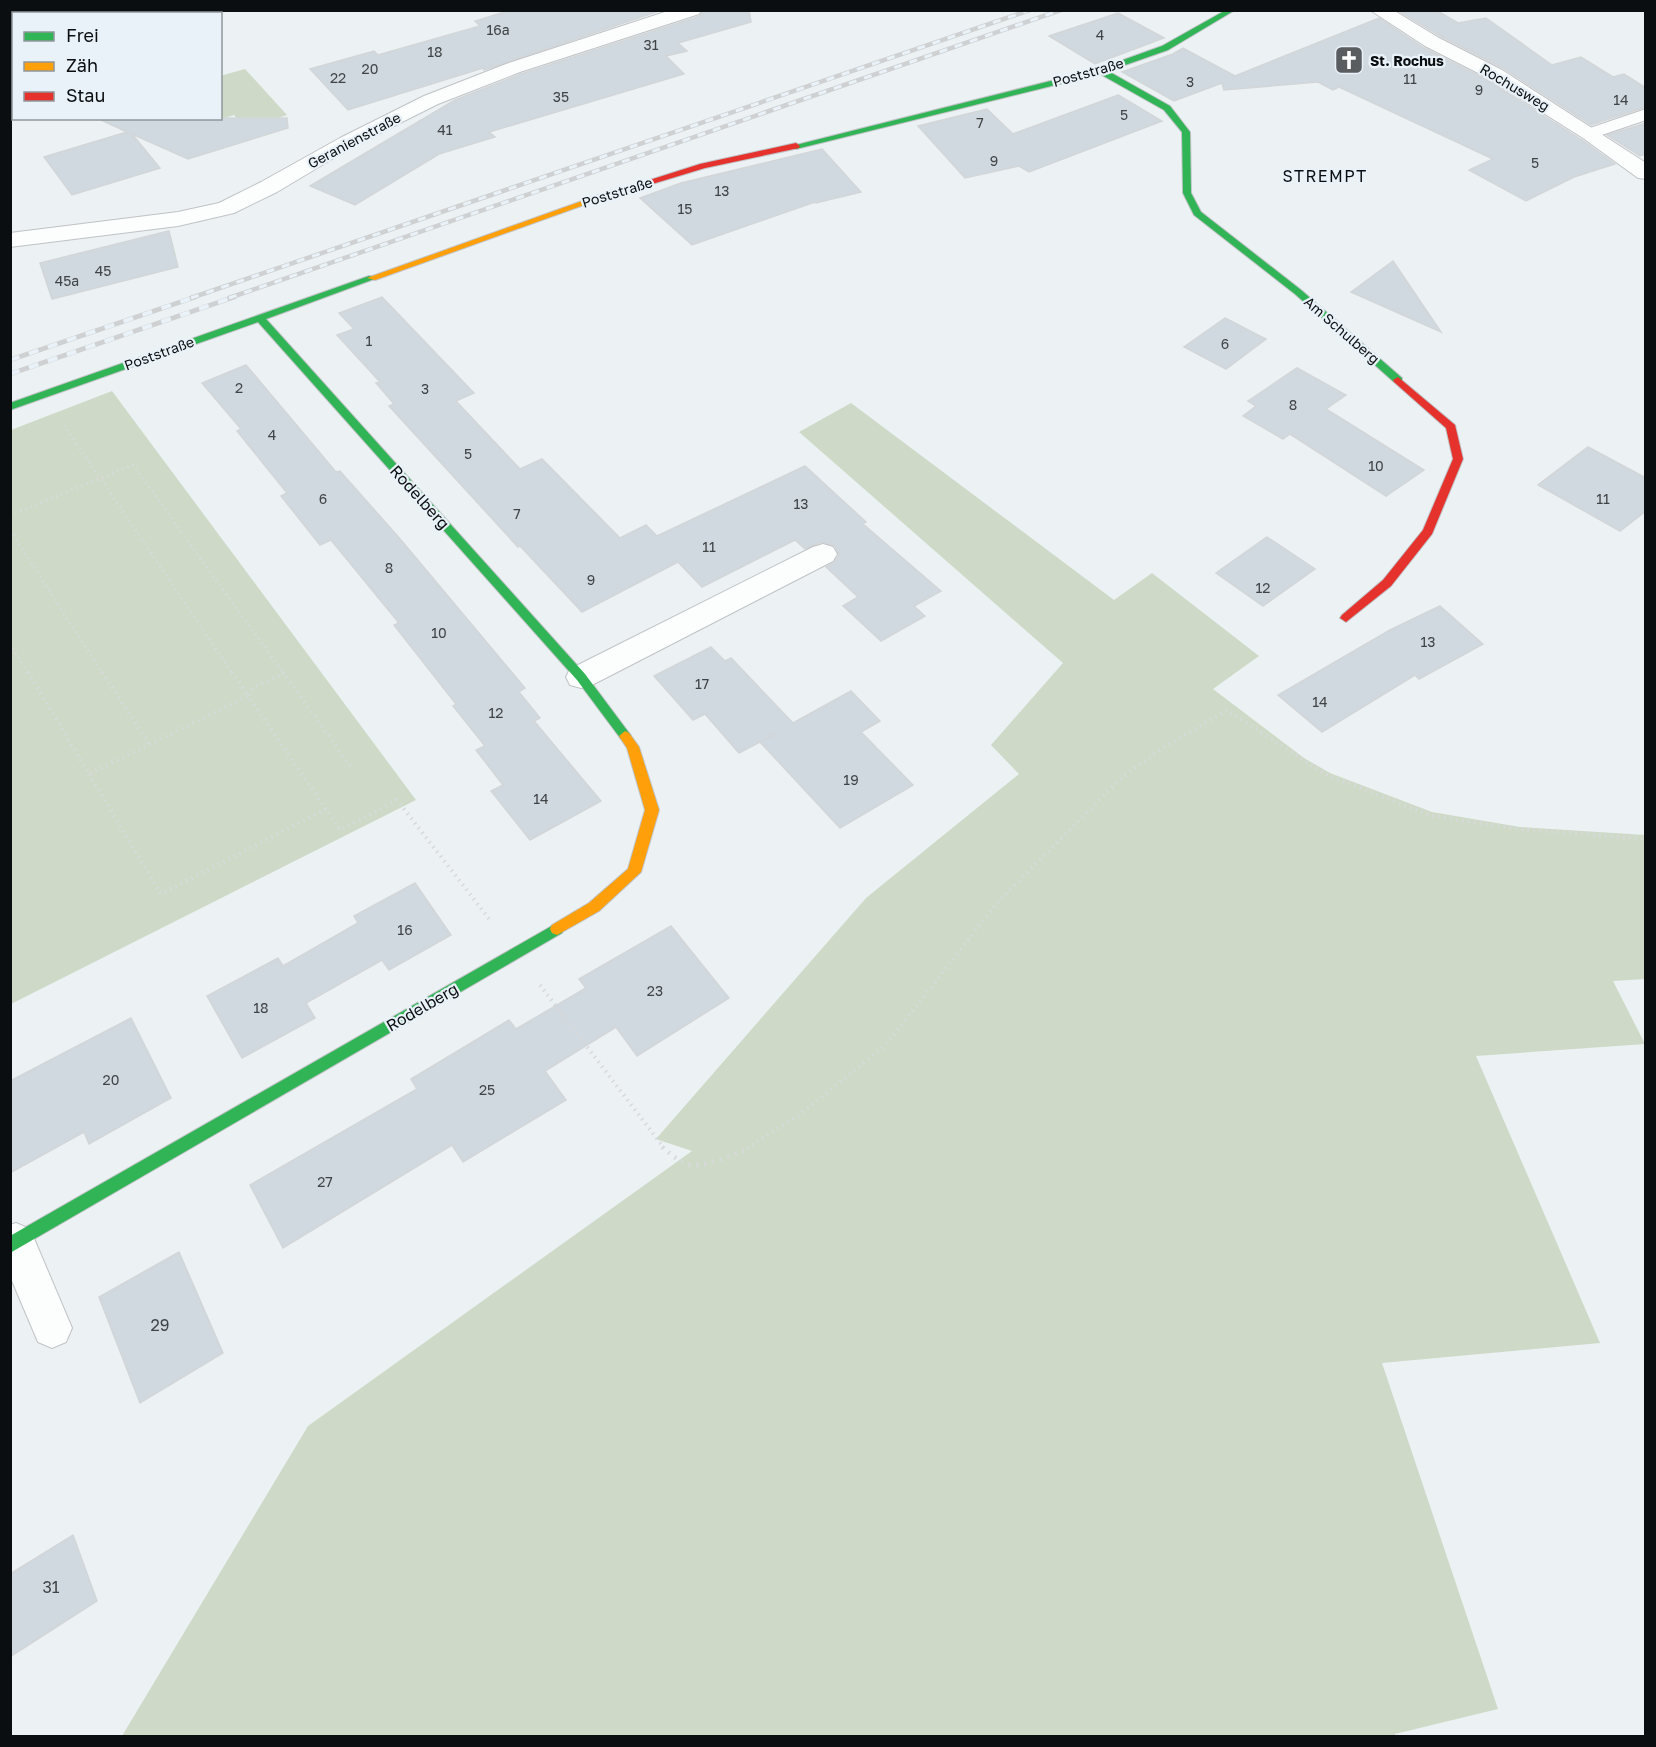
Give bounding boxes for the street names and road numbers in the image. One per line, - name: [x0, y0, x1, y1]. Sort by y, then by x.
- street label: Poststraße: [1051, 54, 1125, 90]
- street label: Rochusweg: [1477, 60, 1553, 114]
- street label: Geranienstraße: [305, 108, 403, 172]
- street label: Poststraße: [580, 173, 654, 211]
- street label: Am Schulberg: [1301, 293, 1383, 367]
- street label: Poststraße: [122, 333, 196, 373]
- street label: Rodelberg: [386, 461, 454, 533]
- street label: Rodelberg: [383, 978, 461, 1036]

